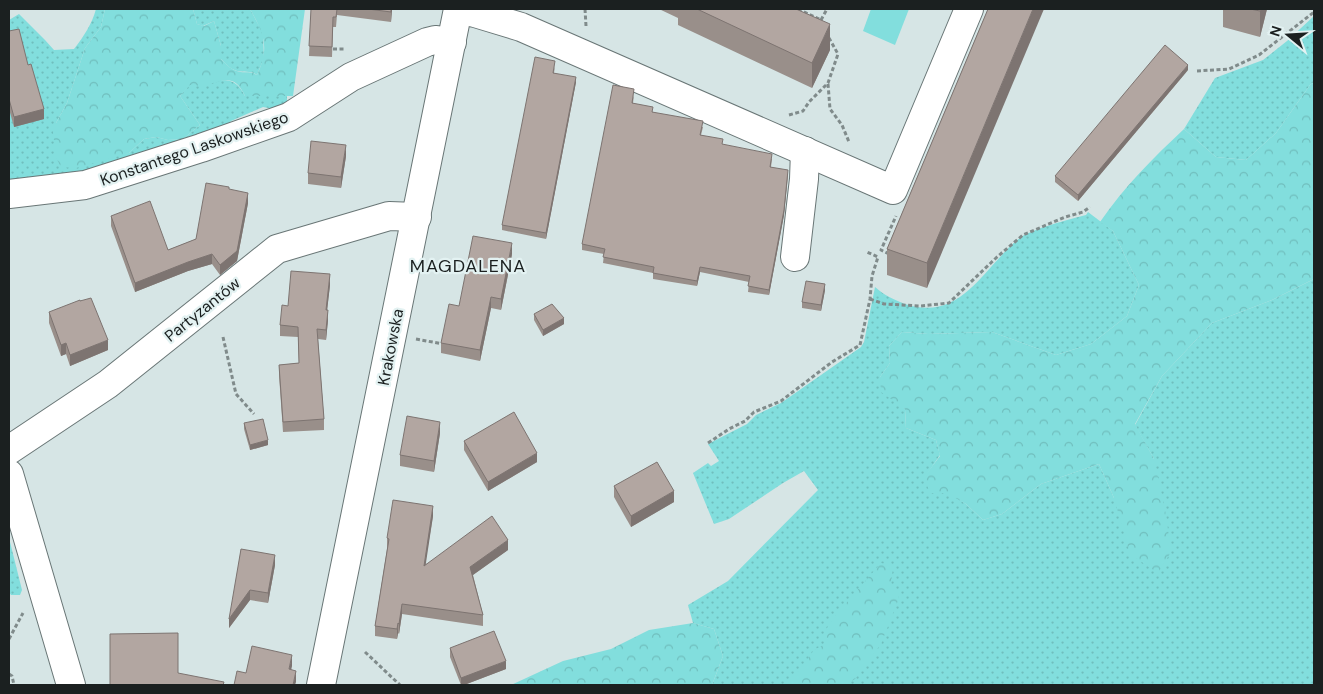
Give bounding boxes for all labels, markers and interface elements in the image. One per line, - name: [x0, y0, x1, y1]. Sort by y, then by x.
- north arrow: [1263, 10, 1313, 60]
- text: N: [1265, 23, 1286, 39]
- street label: Konstantego Laskowskiego: [97, 106, 291, 191]
- district label: MAGDALENA: [410, 254, 526, 278]
- street label: Partyzantów: [160, 272, 244, 346]
- street label: Krakowska: [373, 307, 408, 387]

